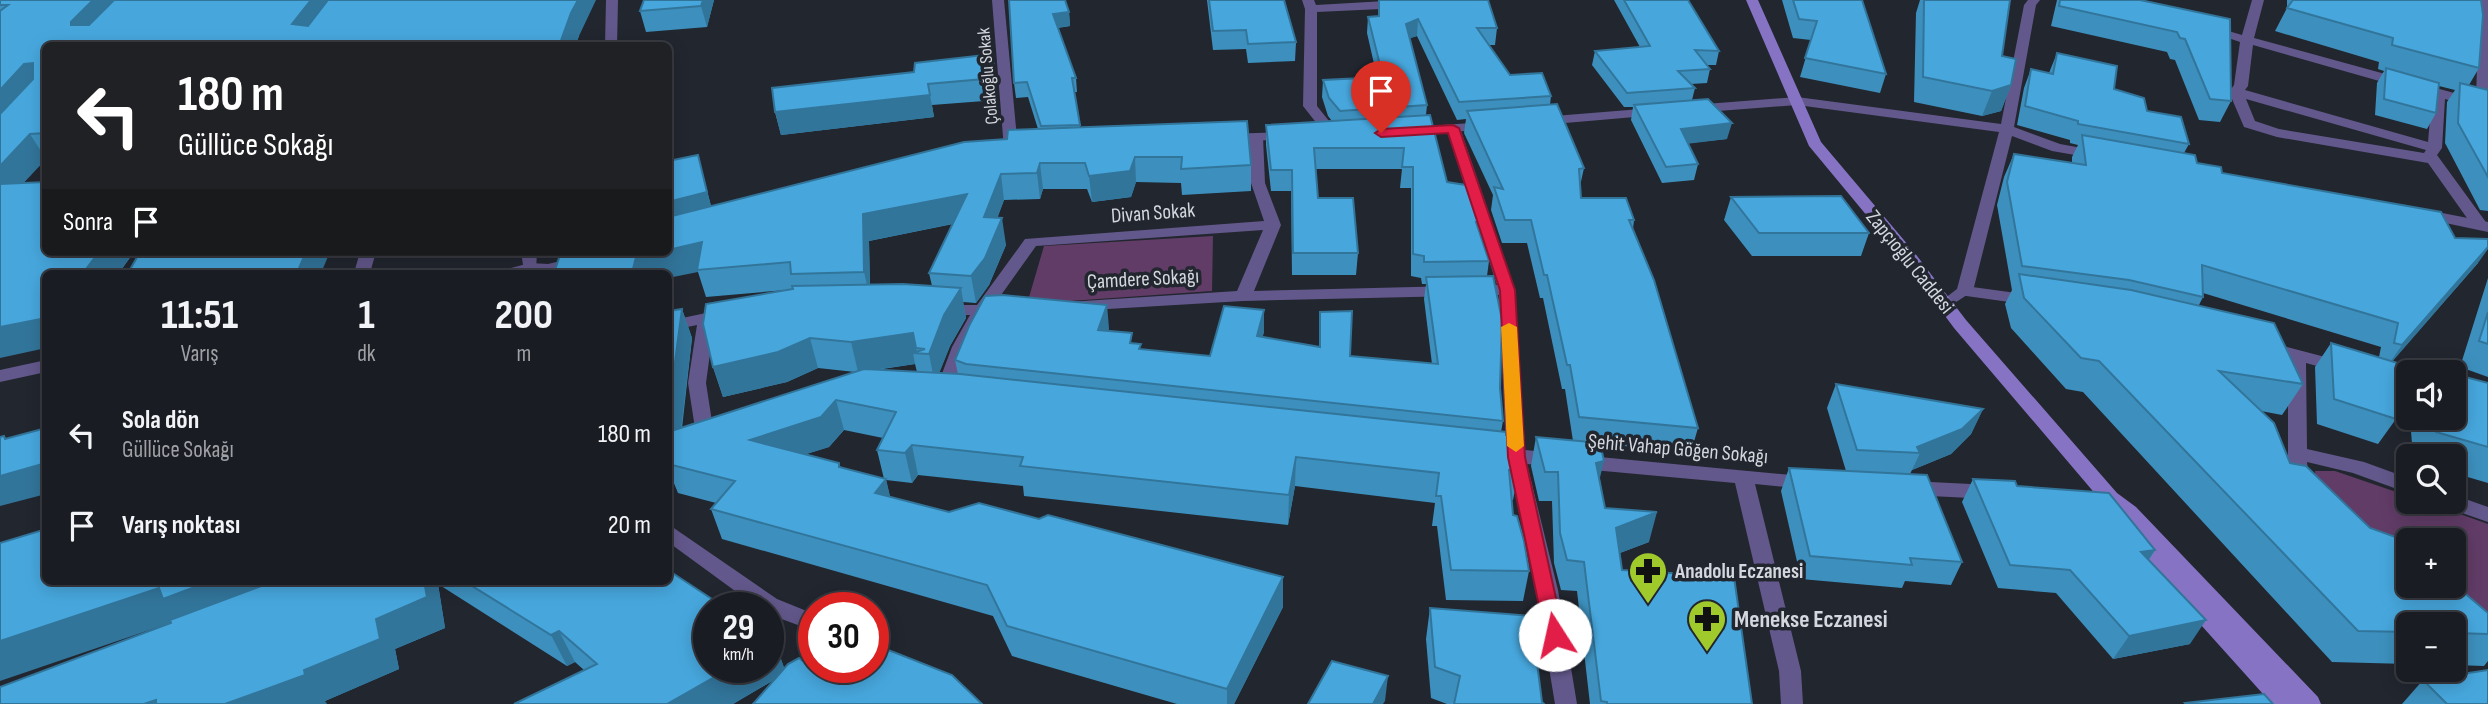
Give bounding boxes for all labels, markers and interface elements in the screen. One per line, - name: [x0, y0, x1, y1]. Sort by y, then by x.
- street label: Çolakoğlu Sokak: [973, 27, 1003, 125]
- pin: [1351, 61, 1411, 133]
- text: 180 m: [178, 66, 284, 125]
- icon: left: [63, 70, 154, 161]
- icon: arrive: [1362, 72, 1400, 110]
- text: Güllüce Sokağı: [178, 126, 334, 165]
- street label: Divan Sokak: [1110, 198, 1196, 228]
- icon: arrive: [127, 203, 165, 241]
- street label: Zapçıoğlu Caddesi: [1861, 205, 1959, 319]
- text: Sonra: [63, 207, 113, 238]
- street label: Çamdere Sokağı: [1086, 264, 1200, 294]
- text: 11:51: [161, 290, 238, 341]
- text: 1: [358, 290, 375, 341]
- text: 200: [495, 290, 553, 341]
- text: Varış: [181, 340, 218, 368]
- text: dk: [357, 340, 376, 368]
- text: m: [516, 340, 531, 368]
- map controls: [2396, 360, 2466, 682]
- button: sound: [2396, 360, 2466, 430]
- text: Sola dön: [122, 405, 199, 436]
- icon: left: [63, 416, 101, 454]
- text: 180 m: [598, 419, 651, 450]
- street label: Şehit Vahap Göğen Sokağı: [1587, 429, 1769, 469]
- text: Güllüce Sokağı: [122, 436, 234, 464]
- button: search: [2396, 444, 2466, 514]
- icon: arrive: [63, 507, 101, 545]
- text: Varış noktası: [122, 510, 240, 541]
- text: 20 m: [608, 510, 651, 541]
- button: +: [2396, 528, 2466, 598]
- pharmacy icon: Anadolu Eczanesi: [1627, 550, 1669, 605]
- place label: Anadolu Eczanesi: [1674, 559, 1803, 584]
- speed limit sign: 30: [798, 592, 889, 683]
- position arrow: [1518, 598, 1592, 672]
- pharmacy icon: Menekse Eczanesi: [1686, 598, 1728, 653]
- place label: Menekse Eczanesi: [1734, 605, 1888, 634]
- text: 29: [723, 607, 754, 650]
- button: −: [2396, 612, 2466, 682]
- text: km/h: [723, 644, 754, 665]

